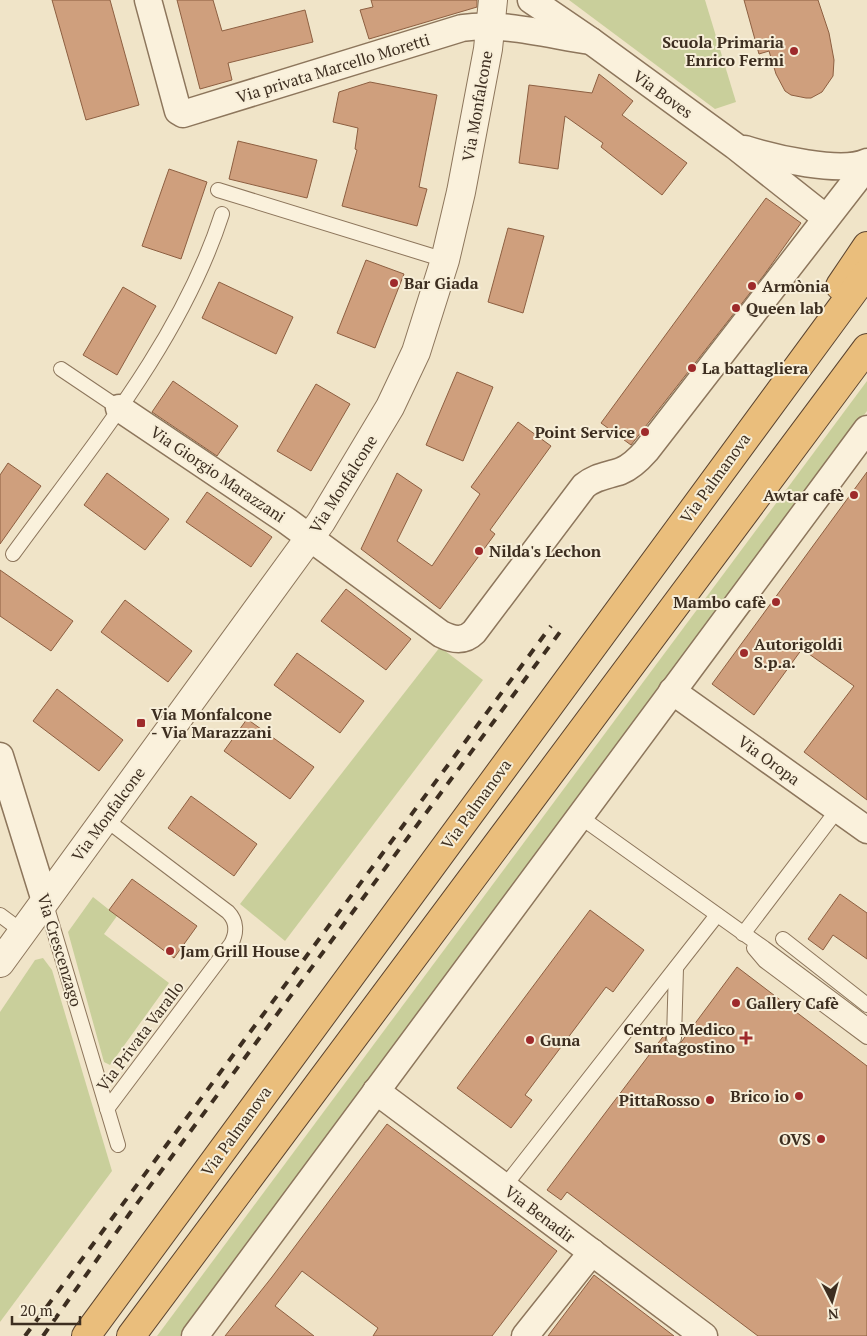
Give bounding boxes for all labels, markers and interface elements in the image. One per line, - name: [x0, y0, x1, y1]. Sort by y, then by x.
- street label: Via privata Marcello Moretti: [234, 28, 433, 108]
- place label: Scuola Primaria Enrico Fermi: [662, 31, 784, 71]
- marker: Scuola Primaria Enrico Fermi: [788, 45, 800, 57]
- street label: Via Monfalcone: [456, 49, 498, 163]
- street label: Via Boves: [629, 65, 697, 123]
- place label: Bar Giada: [404, 272, 479, 294]
- place label: Armònia: [762, 275, 829, 297]
- marker: Bar Giada: [388, 277, 400, 289]
- marker: Armònia: [746, 280, 758, 292]
- place label: Queen lab: [746, 297, 823, 319]
- marker: Queen lab: [730, 302, 742, 314]
- place label: La battagliera: [702, 357, 809, 379]
- marker: La battagliera: [686, 362, 698, 374]
- street label: Via Giorgio Marazzani: [146, 421, 290, 527]
- place label: Point Service: [535, 421, 635, 443]
- marker: Point Service: [639, 426, 651, 438]
- street label: Via Palmanova: [675, 429, 755, 527]
- street label: Via Monfalcone: [304, 431, 382, 537]
- place label: Awtar cafè: [763, 484, 844, 506]
- marker: Awtar cafè: [848, 489, 860, 501]
- place label: Nilda's Lechon: [489, 540, 602, 562]
- marker: Nilda's Lechon: [473, 545, 485, 557]
- place label: Mambo cafè: [673, 591, 766, 613]
- marker: Mambo cafè: [770, 596, 782, 608]
- place label: Autorigoldi S.p.a.: [754, 633, 842, 673]
- marker: Autorigoldi S.p.a.: [738, 647, 750, 659]
- place label: Via Monfalcone - Via Marazzani: [151, 703, 272, 743]
- marker: Via Monfalcone - Via Marazzani: [135, 717, 147, 729]
- street label: Via Oropa: [734, 730, 804, 790]
- street label: Via Palmanova: [436, 755, 516, 853]
- street label: Via Monfalcone: [66, 762, 150, 866]
- street label: Via Crescenzago: [32, 891, 88, 1009]
- place label: Jam Grill House: [180, 940, 300, 962]
- marker: Jam Grill House: [164, 945, 176, 957]
- street label: Via Privata Varallo: [91, 976, 189, 1095]
- place label: Gallery Cafè: [746, 992, 839, 1014]
- marker: Gallery Cafè: [730, 997, 742, 1009]
- place label: Centro Medico Santagostino: [624, 1018, 735, 1058]
- place label: Guna: [540, 1029, 581, 1051]
- marker: Centro Medico Santagostino: [739, 1031, 753, 1045]
- marker: Guna: [524, 1034, 536, 1046]
- street label: Via Palmanova: [196, 1082, 276, 1180]
- place label: Brico io: [730, 1085, 789, 1107]
- place label: PittaRosso: [619, 1089, 700, 1111]
- marker: Brico io: [793, 1090, 805, 1102]
- marker: PittaRosso: [704, 1094, 716, 1106]
- place label: OVS: [779, 1128, 811, 1150]
- marker: OVS: [815, 1133, 827, 1145]
- street label: Via Benadir: [500, 1180, 580, 1248]
- north arrow: [807, 1276, 857, 1326]
- scale bar: [12, 1294, 80, 1326]
- text: 20 m: [20, 1300, 53, 1320]
- text: N: [827, 1304, 840, 1324]

